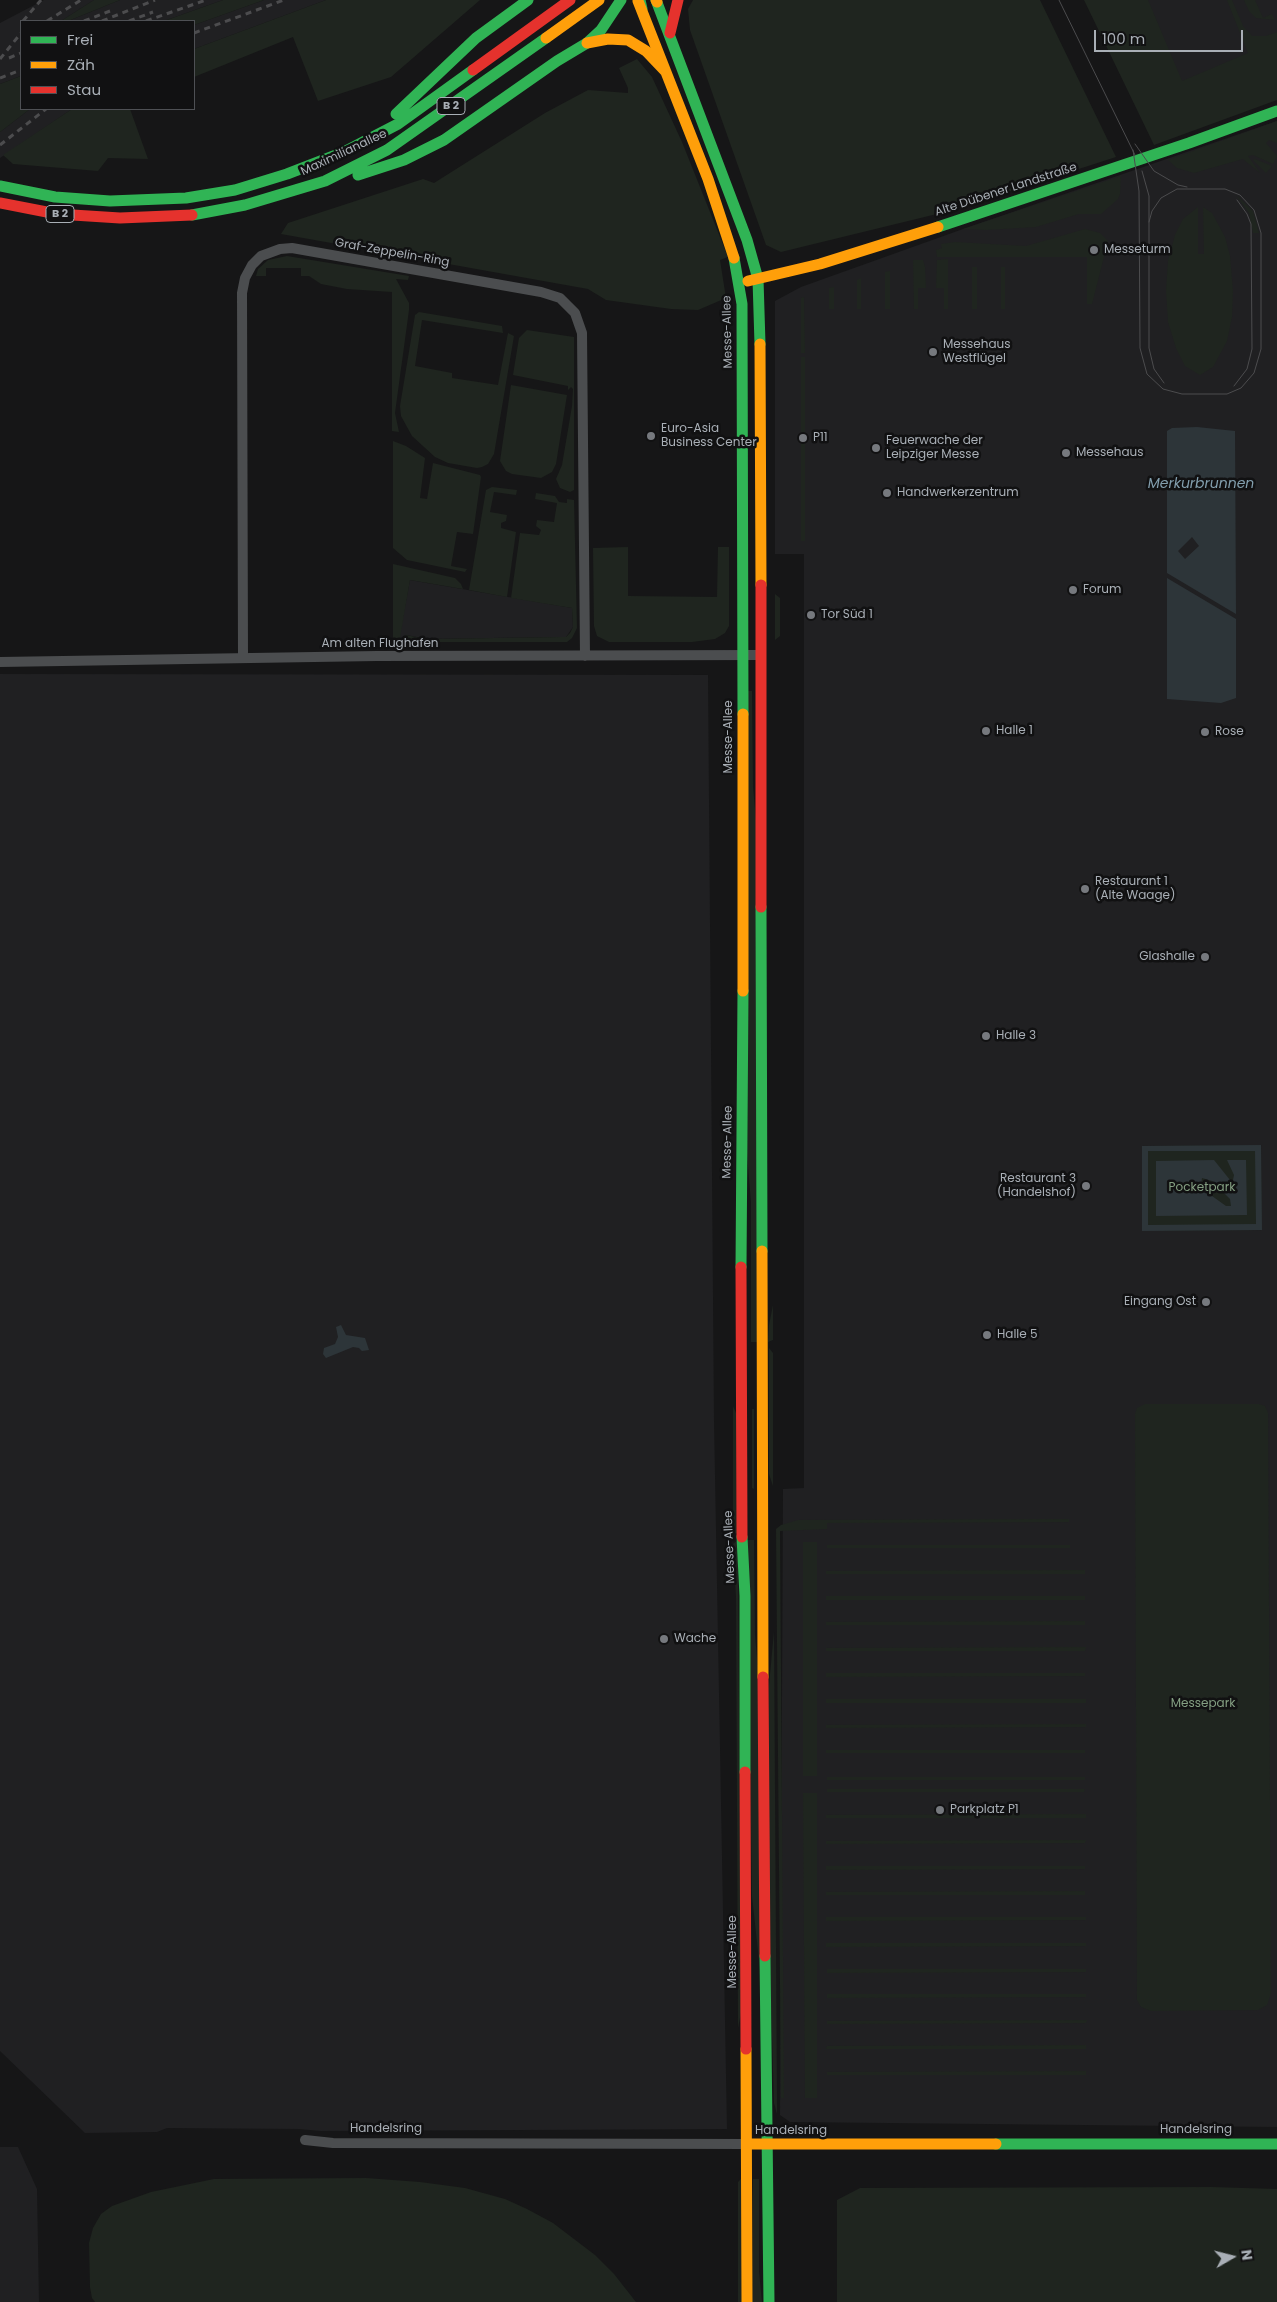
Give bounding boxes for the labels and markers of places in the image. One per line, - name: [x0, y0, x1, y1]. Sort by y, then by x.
- place label: Messeturm: [1104, 243, 1171, 257]
- marker: Messeturm: [1088, 244, 1100, 256]
- place label: Messehaus Westflügel: [943, 338, 1010, 366]
- marker: Messehaus Westflügel: [927, 346, 939, 358]
- place label: Euro-Asia Business Center: [661, 422, 757, 450]
- marker: Euro-Asia Business Center: [645, 430, 657, 442]
- place label: P11: [813, 431, 828, 445]
- marker: P11: [797, 432, 809, 444]
- place label: Feuerwache der Leipziger Messe: [886, 434, 983, 462]
- marker: Feuerwache der Leipziger Messe: [870, 442, 882, 454]
- place label: Messehaus: [1076, 446, 1143, 460]
- marker: Messehaus: [1060, 447, 1072, 459]
- place label: Handwerkerzentrum: [897, 486, 1019, 500]
- marker: Handwerkerzentrum: [881, 487, 893, 499]
- place label: Forum: [1083, 583, 1121, 597]
- marker: Forum: [1067, 584, 1079, 596]
- place label: Tor Süd 1: [821, 608, 873, 622]
- marker: Tor Süd 1: [805, 609, 817, 621]
- place label: Halle 1: [996, 724, 1033, 738]
- marker: Halle 1: [980, 725, 992, 737]
- place label: Rose: [1215, 725, 1244, 739]
- marker: Rose: [1199, 726, 1211, 738]
- place label: Restaurant 1 (Alte Waage): [1095, 875, 1175, 903]
- marker: Restaurant 1 (Alte Waage): [1079, 883, 1091, 895]
- place label: Glashalle: [1139, 950, 1195, 964]
- marker: Glashalle: [1199, 951, 1211, 963]
- place label: Halle 3: [996, 1029, 1036, 1043]
- marker: Halle 3: [980, 1030, 992, 1042]
- place label: Restaurant 3 (Handelshof): [997, 1172, 1076, 1200]
- marker: Restaurant 3 (Handelshof): [1080, 1180, 1092, 1192]
- place label: Eingang Ost: [1124, 1295, 1196, 1309]
- marker: Eingang Ost: [1200, 1296, 1212, 1308]
- place label: Halle 5: [997, 1328, 1037, 1342]
- marker: Halle 5: [981, 1329, 993, 1341]
- place label: Wache: [674, 1632, 716, 1646]
- marker: Wache: [658, 1633, 670, 1645]
- place label: Parkplatz P1: [950, 1803, 1019, 1817]
- marker: Parkplatz P1: [934, 1804, 946, 1816]

